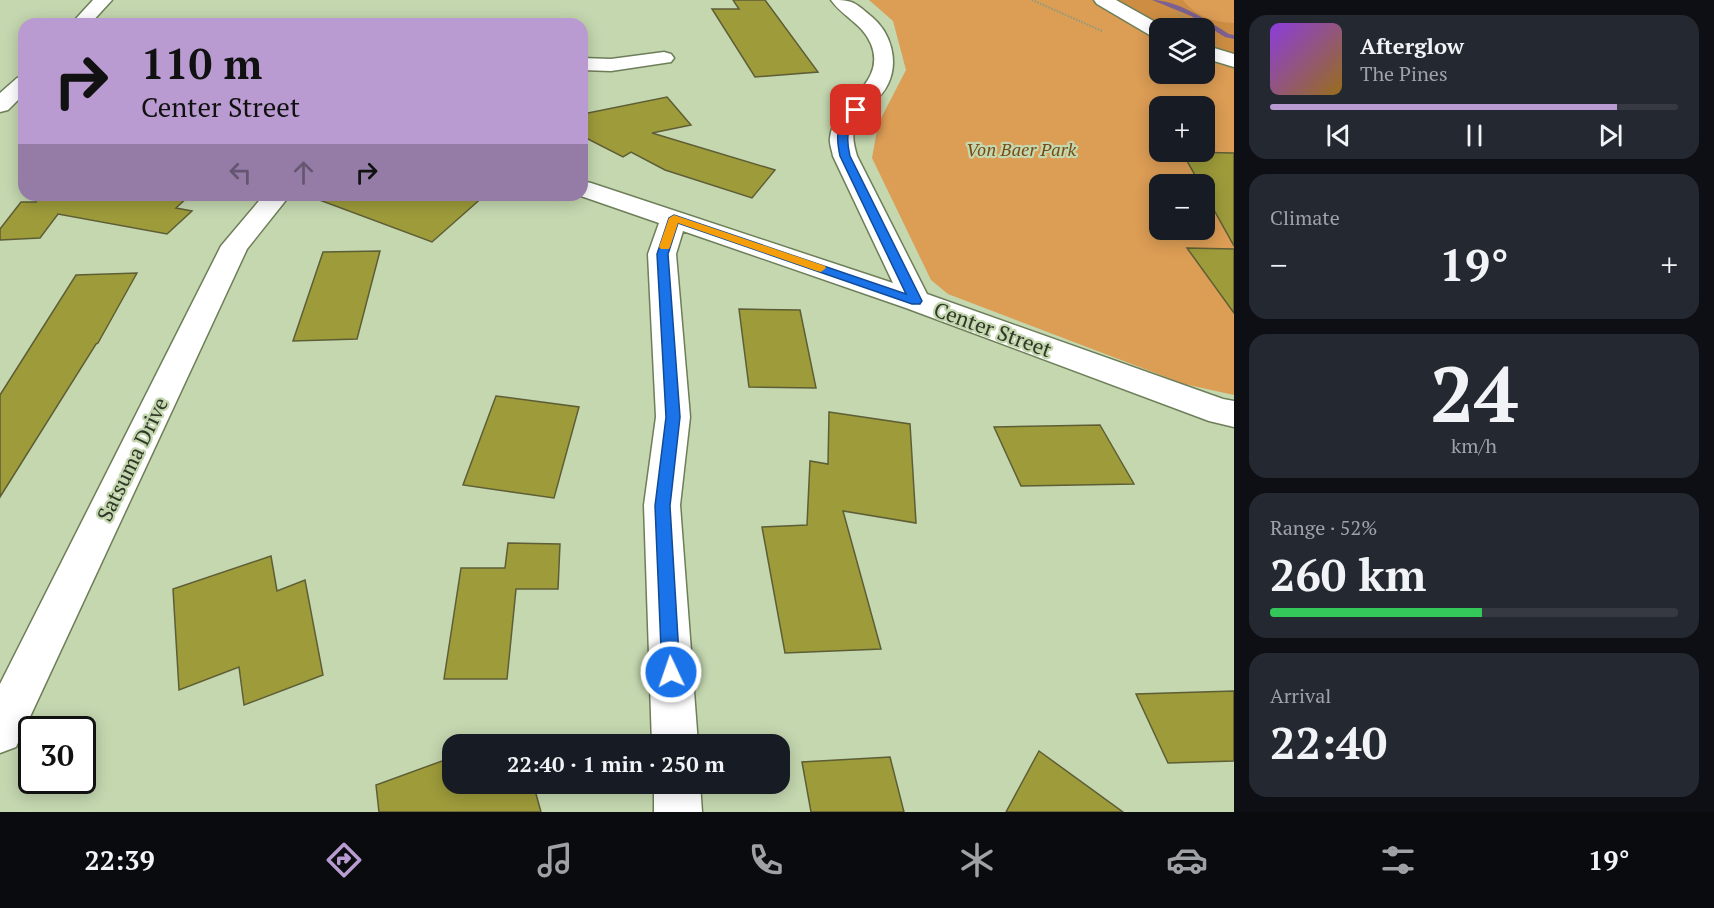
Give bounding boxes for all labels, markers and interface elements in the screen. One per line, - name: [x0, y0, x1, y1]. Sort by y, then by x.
- map controls: [1149, 18, 1215, 240]
- button: layers: [1149, 18, 1215, 84]
- text: Afterglow: [1360, 31, 1464, 60]
- text: 110 m: [141, 35, 262, 91]
- icon: right: [42, 42, 120, 120]
- text: The Pines: [1360, 60, 1448, 87]
- pin: [830, 84, 881, 135]
- text: Center Street: [141, 89, 300, 125]
- icon: arrive: [839, 93, 872, 126]
- button: +: [1149, 96, 1215, 162]
- icon: previous: [1322, 119, 1355, 152]
- icon: pause: [1458, 119, 1491, 152]
- icon: next: [1594, 119, 1627, 152]
- park label: Von Baer Park: [966, 137, 1076, 161]
- icon: left: [224, 156, 257, 189]
- icon: ahead: [287, 156, 320, 189]
- icon: right: [350, 156, 383, 189]
- button: −: [1149, 174, 1215, 240]
- text: Climate: [1270, 204, 1340, 231]
- text: 19°: [1439, 234, 1509, 294]
- text: −: [1270, 243, 1288, 286]
- text: +: [1660, 243, 1678, 286]
- street label: Center Street: [930, 295, 1056, 363]
- text: 24: [1430, 341, 1518, 444]
- street label: Satsuma Drive: [90, 392, 174, 526]
- text: km/h: [1451, 432, 1497, 459]
- text: Range · 52%: [1270, 514, 1377, 541]
- text: 260 km: [1270, 544, 1426, 604]
- position arrow: [639, 640, 703, 704]
- text: Arrival: [1270, 682, 1331, 709]
- text: 22:40: [1270, 712, 1387, 772]
- speed limit sign: 30: [18, 716, 96, 794]
- text: 22:40 · 1 min · 250 m: [507, 749, 725, 778]
- icon: directions: [323, 839, 365, 881]
- icon: music: [534, 839, 576, 881]
- icon: phone: [745, 839, 787, 881]
- icon: climate: [956, 839, 998, 881]
- icon: car: [1166, 839, 1208, 881]
- icon: filters: [1377, 839, 1419, 881]
- text: 22:39: [84, 842, 155, 878]
- text: 19°: [1588, 842, 1630, 878]

